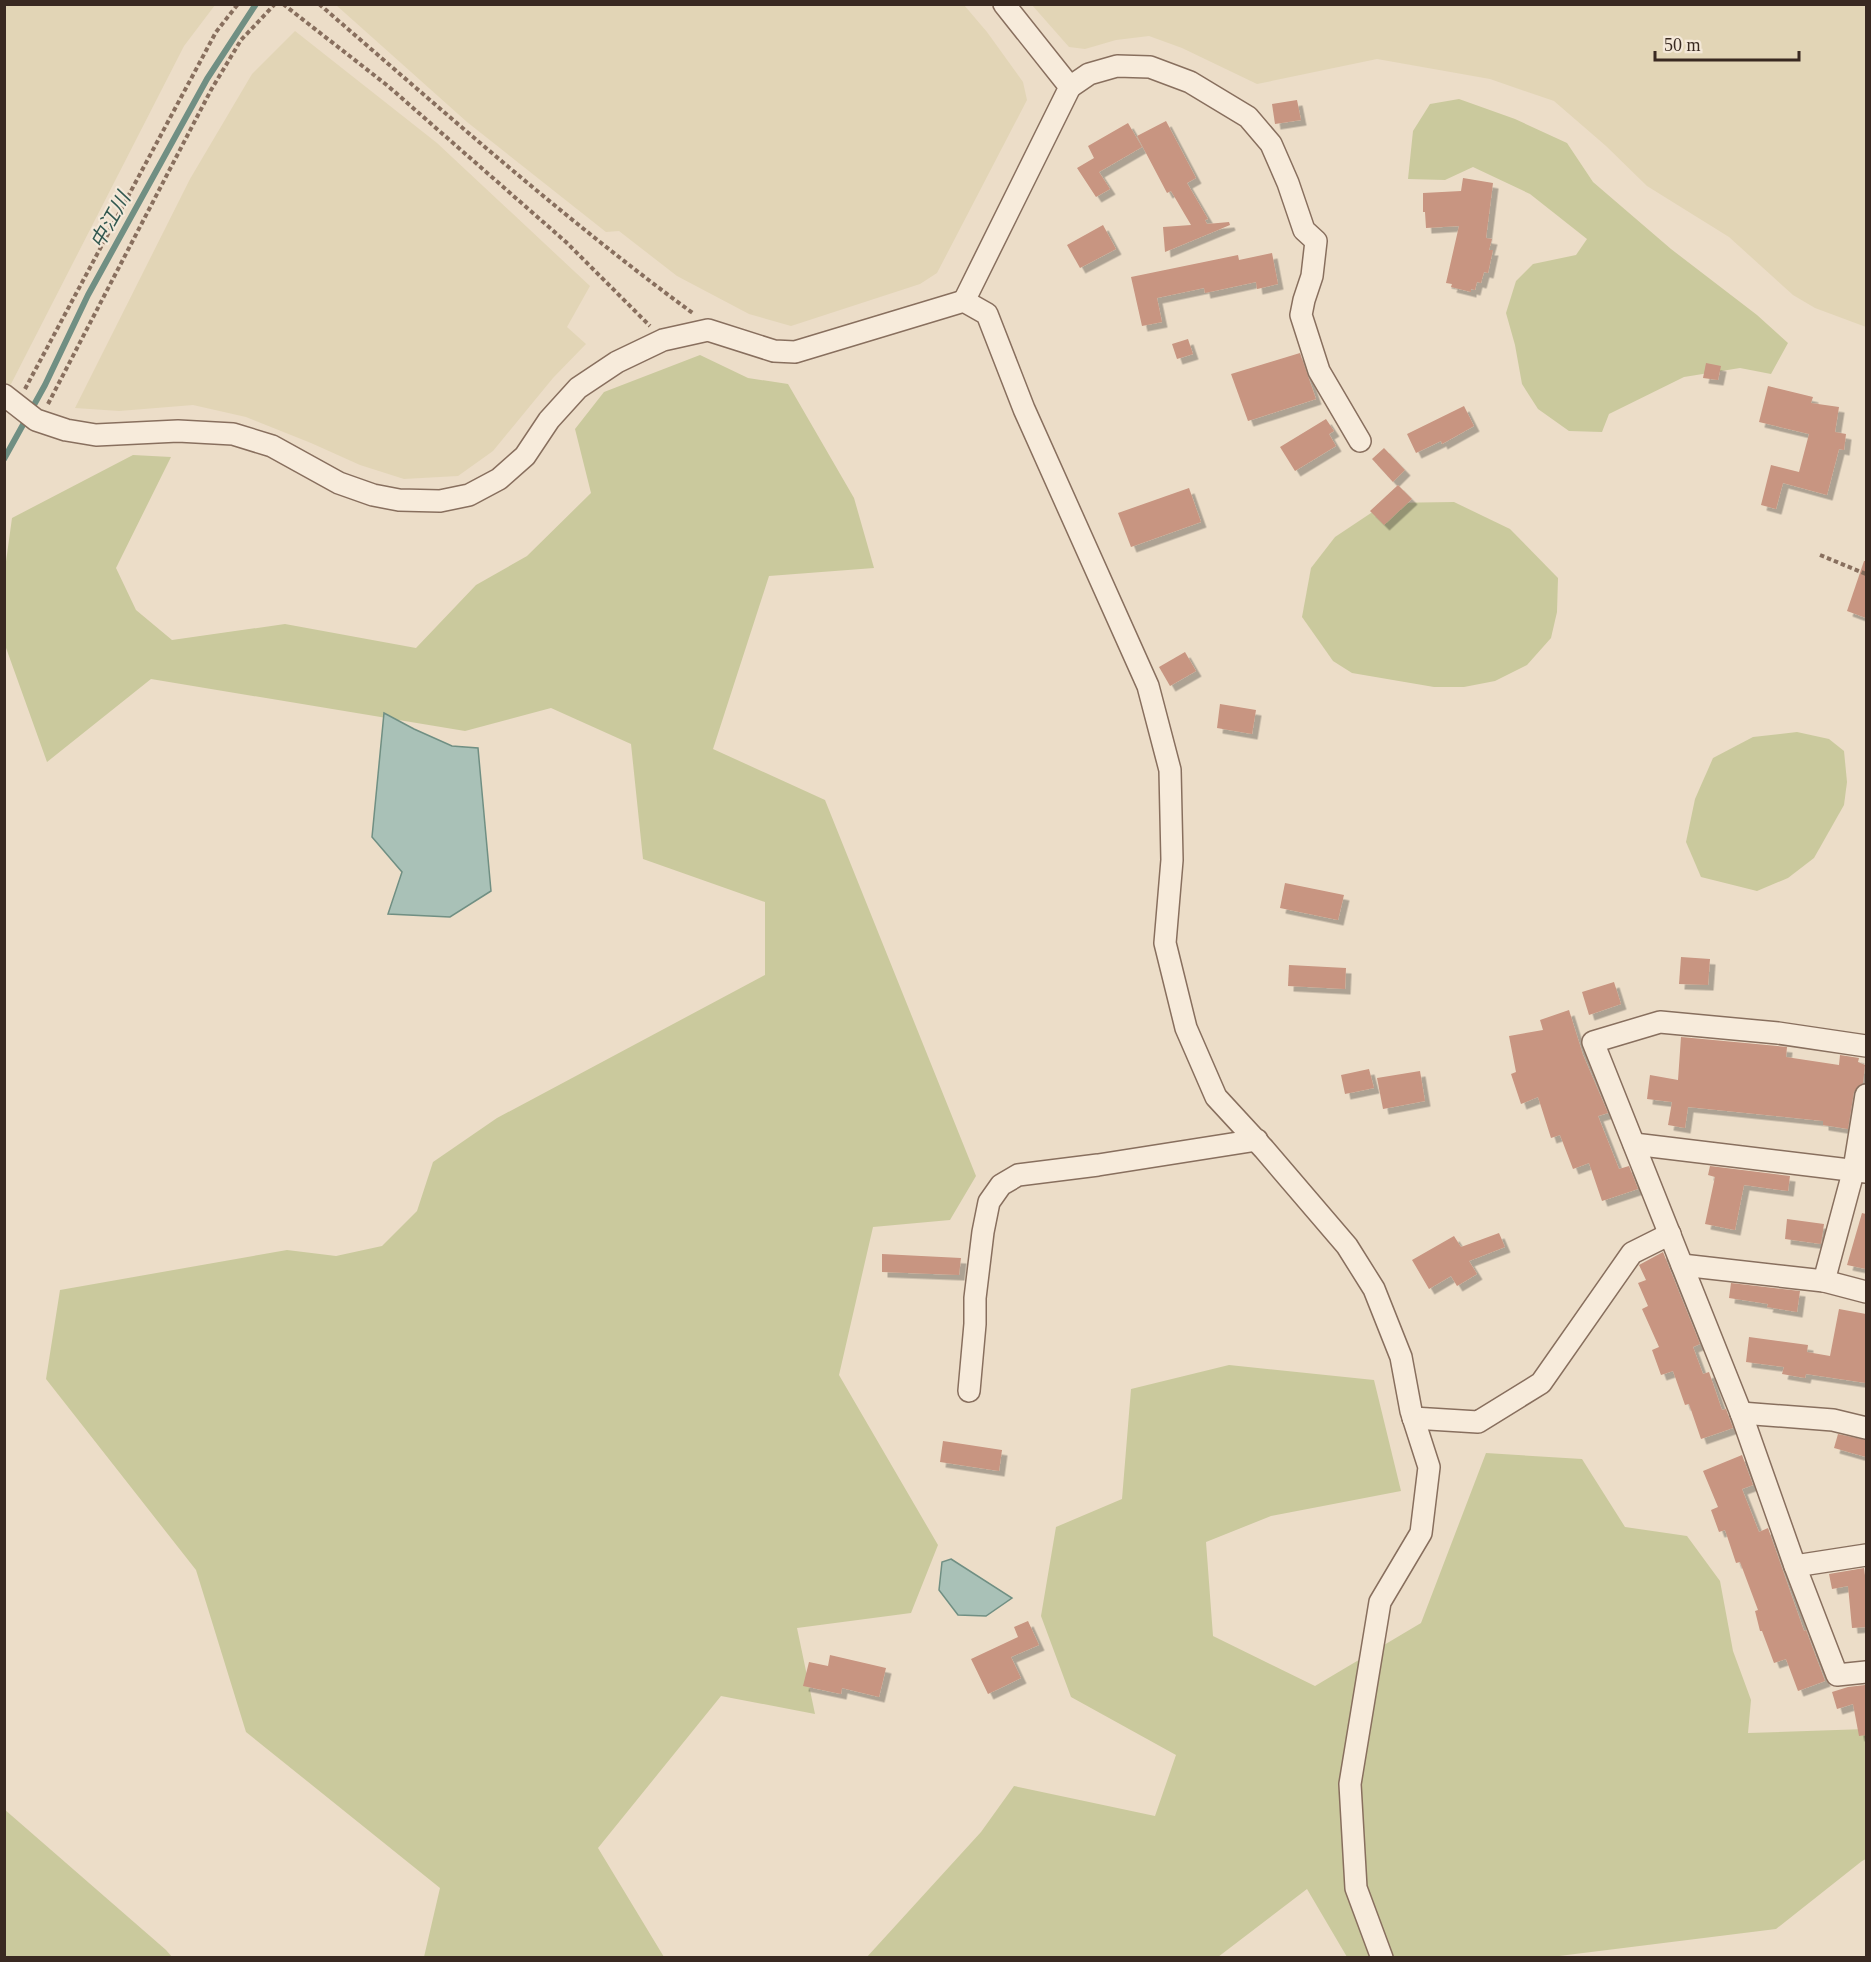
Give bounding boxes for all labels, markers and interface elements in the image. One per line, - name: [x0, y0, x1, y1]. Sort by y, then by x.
- scale bar: [1655, 24, 1799, 62]
- text: 50 m: [1664, 35, 1701, 55]
- water label: 中江川: [86, 187, 135, 252]

